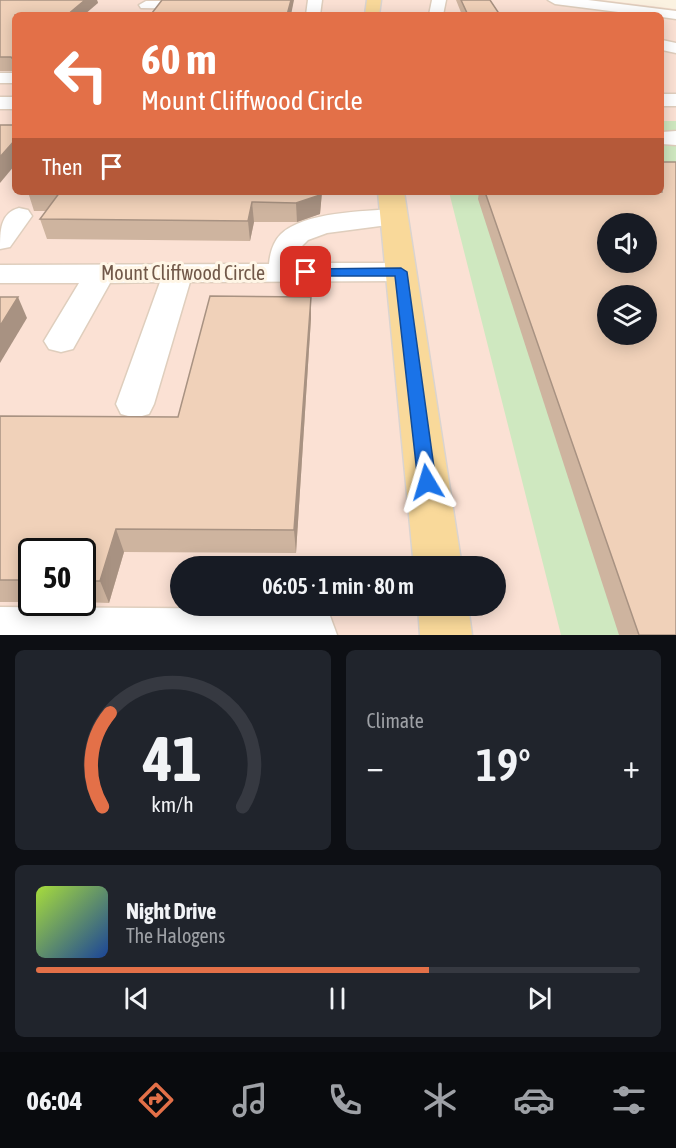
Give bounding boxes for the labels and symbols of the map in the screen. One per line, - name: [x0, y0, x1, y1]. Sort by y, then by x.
- pin: [280, 246, 331, 297]
- street label: Mount Cliffwood Circle: [101, 261, 265, 284]
- position arrow: [395, 450, 459, 514]
- speed limit sign: 50: [18, 538, 96, 616]

